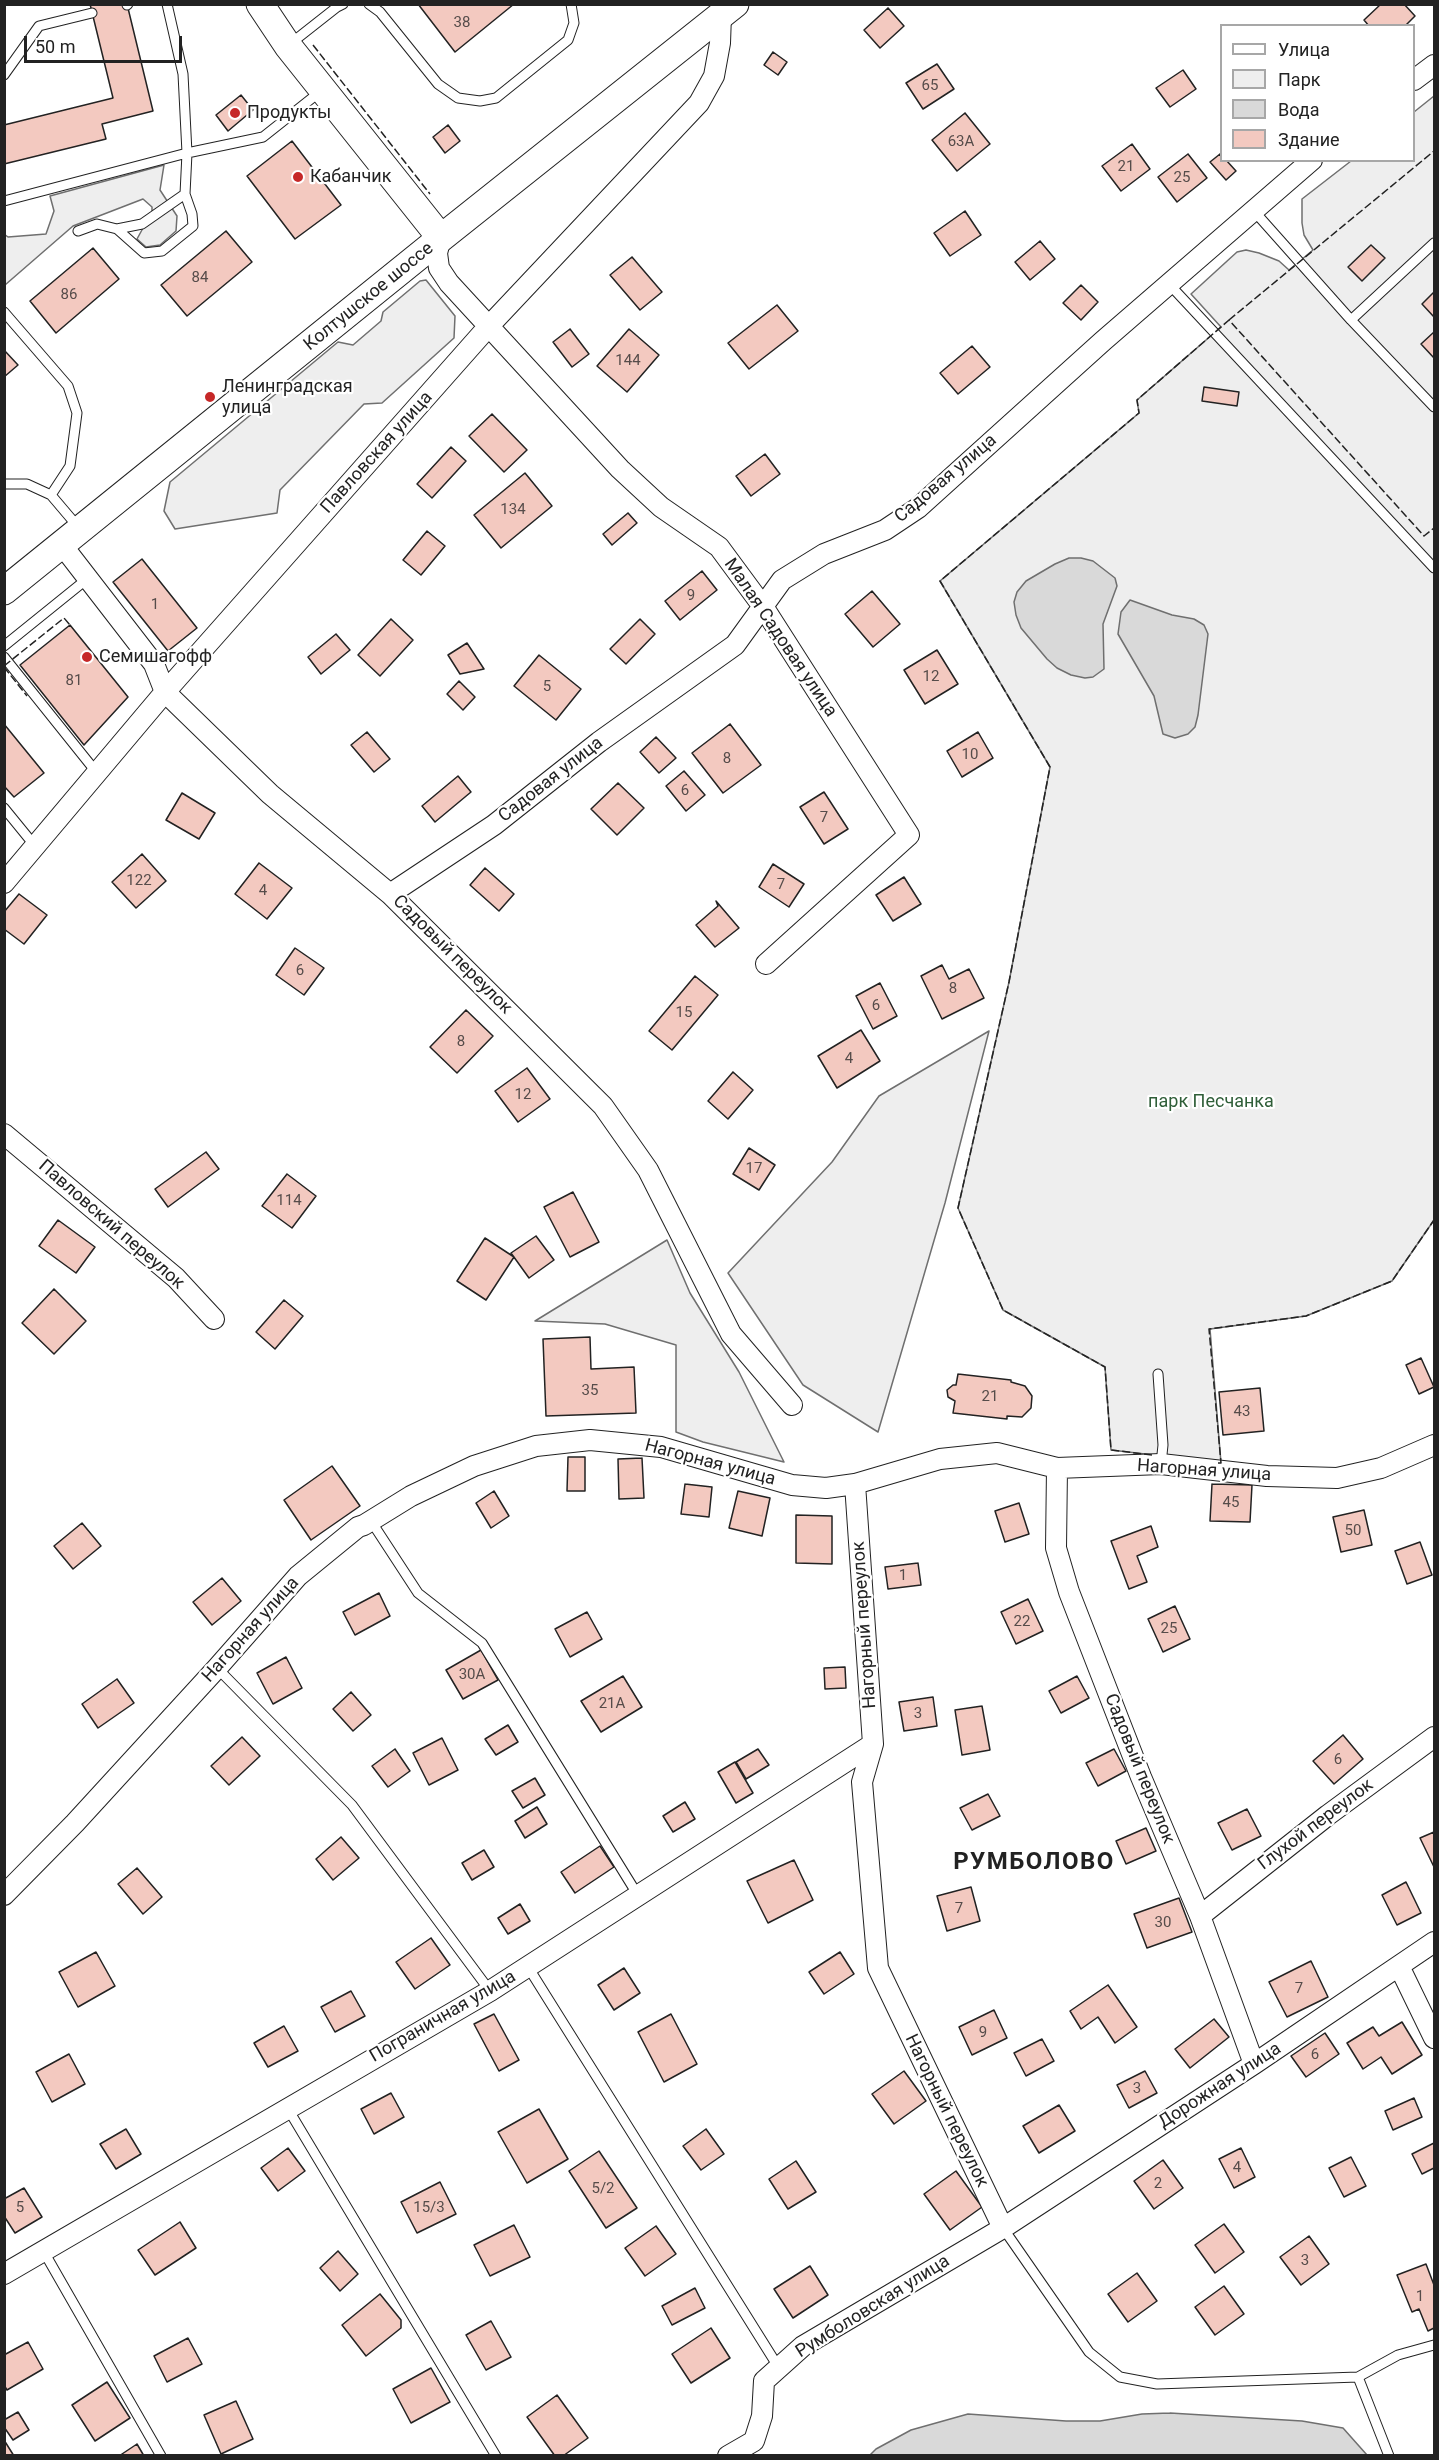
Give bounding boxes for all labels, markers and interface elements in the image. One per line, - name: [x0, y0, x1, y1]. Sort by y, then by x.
- house number: 38: [454, 14, 470, 32]
- scale bar: [27, 24, 184, 62]
- legend: [1220, 24, 1415, 162]
- text: 50 m: [35, 36, 75, 57]
- text: Улица: [1278, 39, 1330, 60]
- text: Парк: [1278, 69, 1320, 90]
- house number: 65: [922, 77, 938, 95]
- text: Вода: [1278, 99, 1320, 120]
- place label: Продукты: [247, 102, 331, 124]
- marker: Продукты: [228, 106, 242, 120]
- text: Здание: [1278, 129, 1340, 150]
- house number: 63А: [948, 133, 974, 151]
- house number: 21: [1118, 158, 1134, 176]
- place label: Кабанчик: [310, 166, 391, 188]
- house number: 25: [1174, 169, 1190, 187]
- marker: Кабанчик: [291, 170, 305, 184]
- street label: Колтушское шоссе: [300, 238, 438, 356]
- house number: 84: [192, 269, 208, 287]
- house number: 86: [61, 286, 77, 304]
- house number: 144: [615, 352, 641, 370]
- place label: Ленинградская улица: [222, 376, 353, 418]
- street label: Павловская улица: [317, 388, 437, 518]
- marker: Ленинградская улица: [203, 390, 217, 404]
- street label: Садовая улица: [891, 430, 1001, 528]
- house number: 134: [500, 501, 526, 519]
- street label: Малая Садовая улица: [719, 555, 841, 721]
- house number: 9: [687, 587, 695, 605]
- house number: 1: [151, 596, 159, 614]
- place label: Семишагофф: [99, 646, 212, 668]
- marker: Семишагофф: [80, 650, 94, 664]
- house number: 12: [923, 668, 939, 686]
- house number: 81: [66, 672, 82, 690]
- house number: 5: [543, 678, 551, 696]
- street label: Садовая улица: [495, 733, 607, 827]
- house number: 10: [962, 746, 978, 764]
- house number: 8: [723, 750, 731, 768]
- house number: 6: [681, 782, 689, 800]
- house number: 7: [820, 809, 828, 827]
- house number: 122: [126, 872, 152, 890]
- house number: 7: [777, 876, 785, 894]
- house number: 4: [259, 882, 267, 900]
- street label: Садовый переулок: [388, 891, 516, 1019]
- house number: 6: [296, 962, 304, 980]
- house number: 8: [949, 980, 957, 998]
- house number: 6: [872, 997, 880, 1015]
- house number: 15: [676, 1004, 692, 1022]
- house number: 8: [457, 1033, 465, 1051]
- house number: 4: [845, 1050, 853, 1068]
- house number: 12: [515, 1086, 531, 1104]
- park label: парк Песчанка: [1148, 1091, 1274, 1113]
- street label: Павловский переулок: [34, 1156, 188, 1294]
- house number: 17: [746, 1160, 762, 1178]
- house number: 114: [276, 1192, 302, 1210]
- house number: 35: [582, 1382, 598, 1400]
- house number: 21: [982, 1388, 998, 1406]
- house number: 43: [1234, 1403, 1250, 1421]
- street label: Нагорная улица: [642, 1435, 778, 1491]
- street label: Нагорная улица: [1136, 1456, 1272, 1486]
- house number: 45: [1223, 1494, 1239, 1512]
- house number: 50: [1345, 1522, 1361, 1540]
- street label: Нагорный переулок: [848, 1541, 882, 1709]
- house number: 1: [899, 1567, 907, 1585]
- street label: Нагорная улица: [198, 1573, 304, 1687]
- house number: 22: [1014, 1613, 1030, 1631]
- house number: 25: [1161, 1620, 1177, 1638]
- house number: 30А: [459, 1666, 485, 1684]
- street label: Садовый переулок: [1099, 1691, 1179, 1847]
- house number: 21А: [599, 1695, 625, 1713]
- house number: 3: [914, 1705, 922, 1723]
- house number: 6: [1334, 1751, 1342, 1769]
- street label: Глухой переулок: [1254, 1775, 1378, 1875]
- district label: РУМБОЛОВО: [953, 1849, 1115, 1877]
- house number: 7: [955, 1900, 963, 1918]
- house number: 30: [1155, 1914, 1171, 1932]
- street label: Пограничная улица: [366, 1966, 520, 2068]
- house number: 7: [1295, 1980, 1303, 1998]
- house number: 9: [979, 2024, 987, 2042]
- street label: Нагорный переулок: [900, 2031, 992, 2191]
- street label: Дорожная улица: [1155, 2038, 1285, 2134]
- house number: 6: [1311, 2046, 1319, 2064]
- house number: 3: [1133, 2080, 1141, 2098]
- house number: 4: [1233, 2159, 1241, 2177]
- house number: 2: [1154, 2175, 1162, 2193]
- house number: 5/2: [591, 2180, 615, 2198]
- house number: 5: [16, 2199, 24, 2217]
- house number: 15/3: [413, 2199, 445, 2217]
- street label: Румболовская улица: [792, 2251, 954, 2363]
- house number: 3: [1301, 2252, 1309, 2270]
- house number: 1: [1416, 2288, 1424, 2306]

